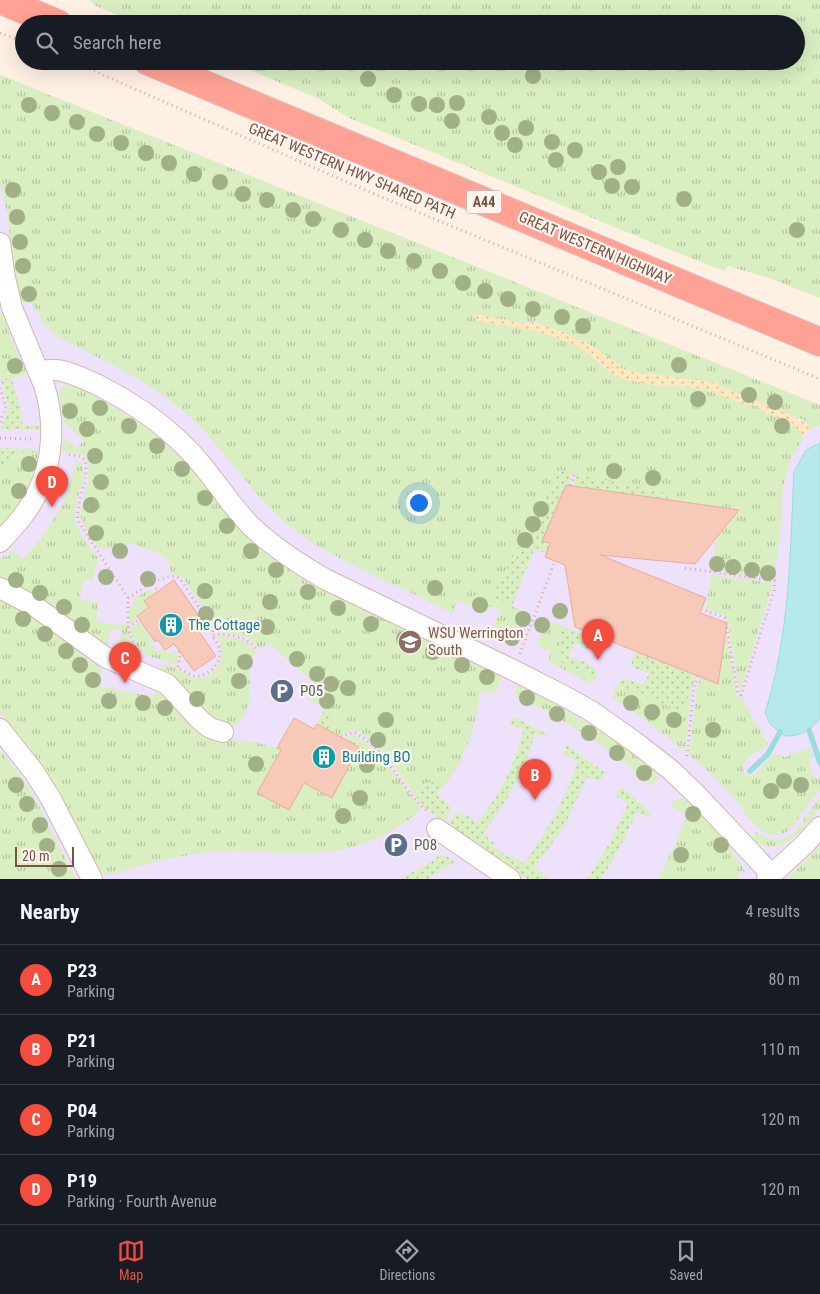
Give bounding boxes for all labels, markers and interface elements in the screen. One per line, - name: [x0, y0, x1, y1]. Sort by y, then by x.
- search box: [15, 15, 805, 70]
- icon: search: [33, 29, 61, 57]
- text: Search here: [73, 31, 161, 54]
- street label: GREAT WESTERN HWY SHARED PATH: [246, 119, 458, 223]
- road number: A44: [466, 190, 502, 213]
- street label: GREAT WESTERN HIGHWAY: [516, 208, 674, 288]
- pin: D: [36, 466, 68, 507]
- your location: [406, 490, 432, 516]
- building icon: The Cottage: [158, 612, 184, 638]
- place label: The Cottage: [188, 616, 260, 634]
- pin: A: [582, 619, 614, 660]
- place label: WSU Werrington South: [428, 624, 524, 659]
- school or university icon: WSU Werrington South: [397, 629, 423, 655]
- pin: C: [109, 642, 141, 683]
- parking icon: P05: [269, 678, 295, 704]
- place label: P05: [300, 682, 323, 700]
- building icon: Building BO: [311, 744, 337, 770]
- place label: Building BO: [342, 748, 411, 766]
- pin: B: [519, 759, 551, 800]
- parking icon: P08: [383, 832, 409, 858]
- place label: P08: [414, 836, 437, 854]
- scale bar: [15, 844, 74, 867]
- text: 20 m: [22, 848, 50, 864]
- text: Nearby: [20, 900, 79, 924]
- text: 4 results: [745, 902, 800, 921]
- text: P23: [67, 959, 97, 982]
- text: A: [31, 970, 41, 989]
- text: 80 m: [768, 970, 800, 989]
- text: Parking: [67, 982, 115, 1001]
- text: P21: [67, 1029, 97, 1052]
- text: B: [32, 1040, 40, 1059]
- text: 110 m: [761, 1040, 800, 1059]
- text: Parking: [67, 1052, 115, 1071]
- text: P04: [67, 1099, 97, 1122]
- text: C: [31, 1110, 41, 1129]
- text: 120 m: [761, 1110, 800, 1129]
- text: Parking: [67, 1122, 115, 1141]
- text: P19: [67, 1169, 97, 1192]
- text: D: [31, 1180, 41, 1199]
- text: 120 m: [761, 1180, 800, 1199]
- text: Parking · Fourth Avenue: [67, 1192, 217, 1211]
- tab: Map: [117, 1237, 145, 1283]
- tab: Directions: [379, 1237, 435, 1283]
- tab: Saved: [670, 1237, 703, 1283]

